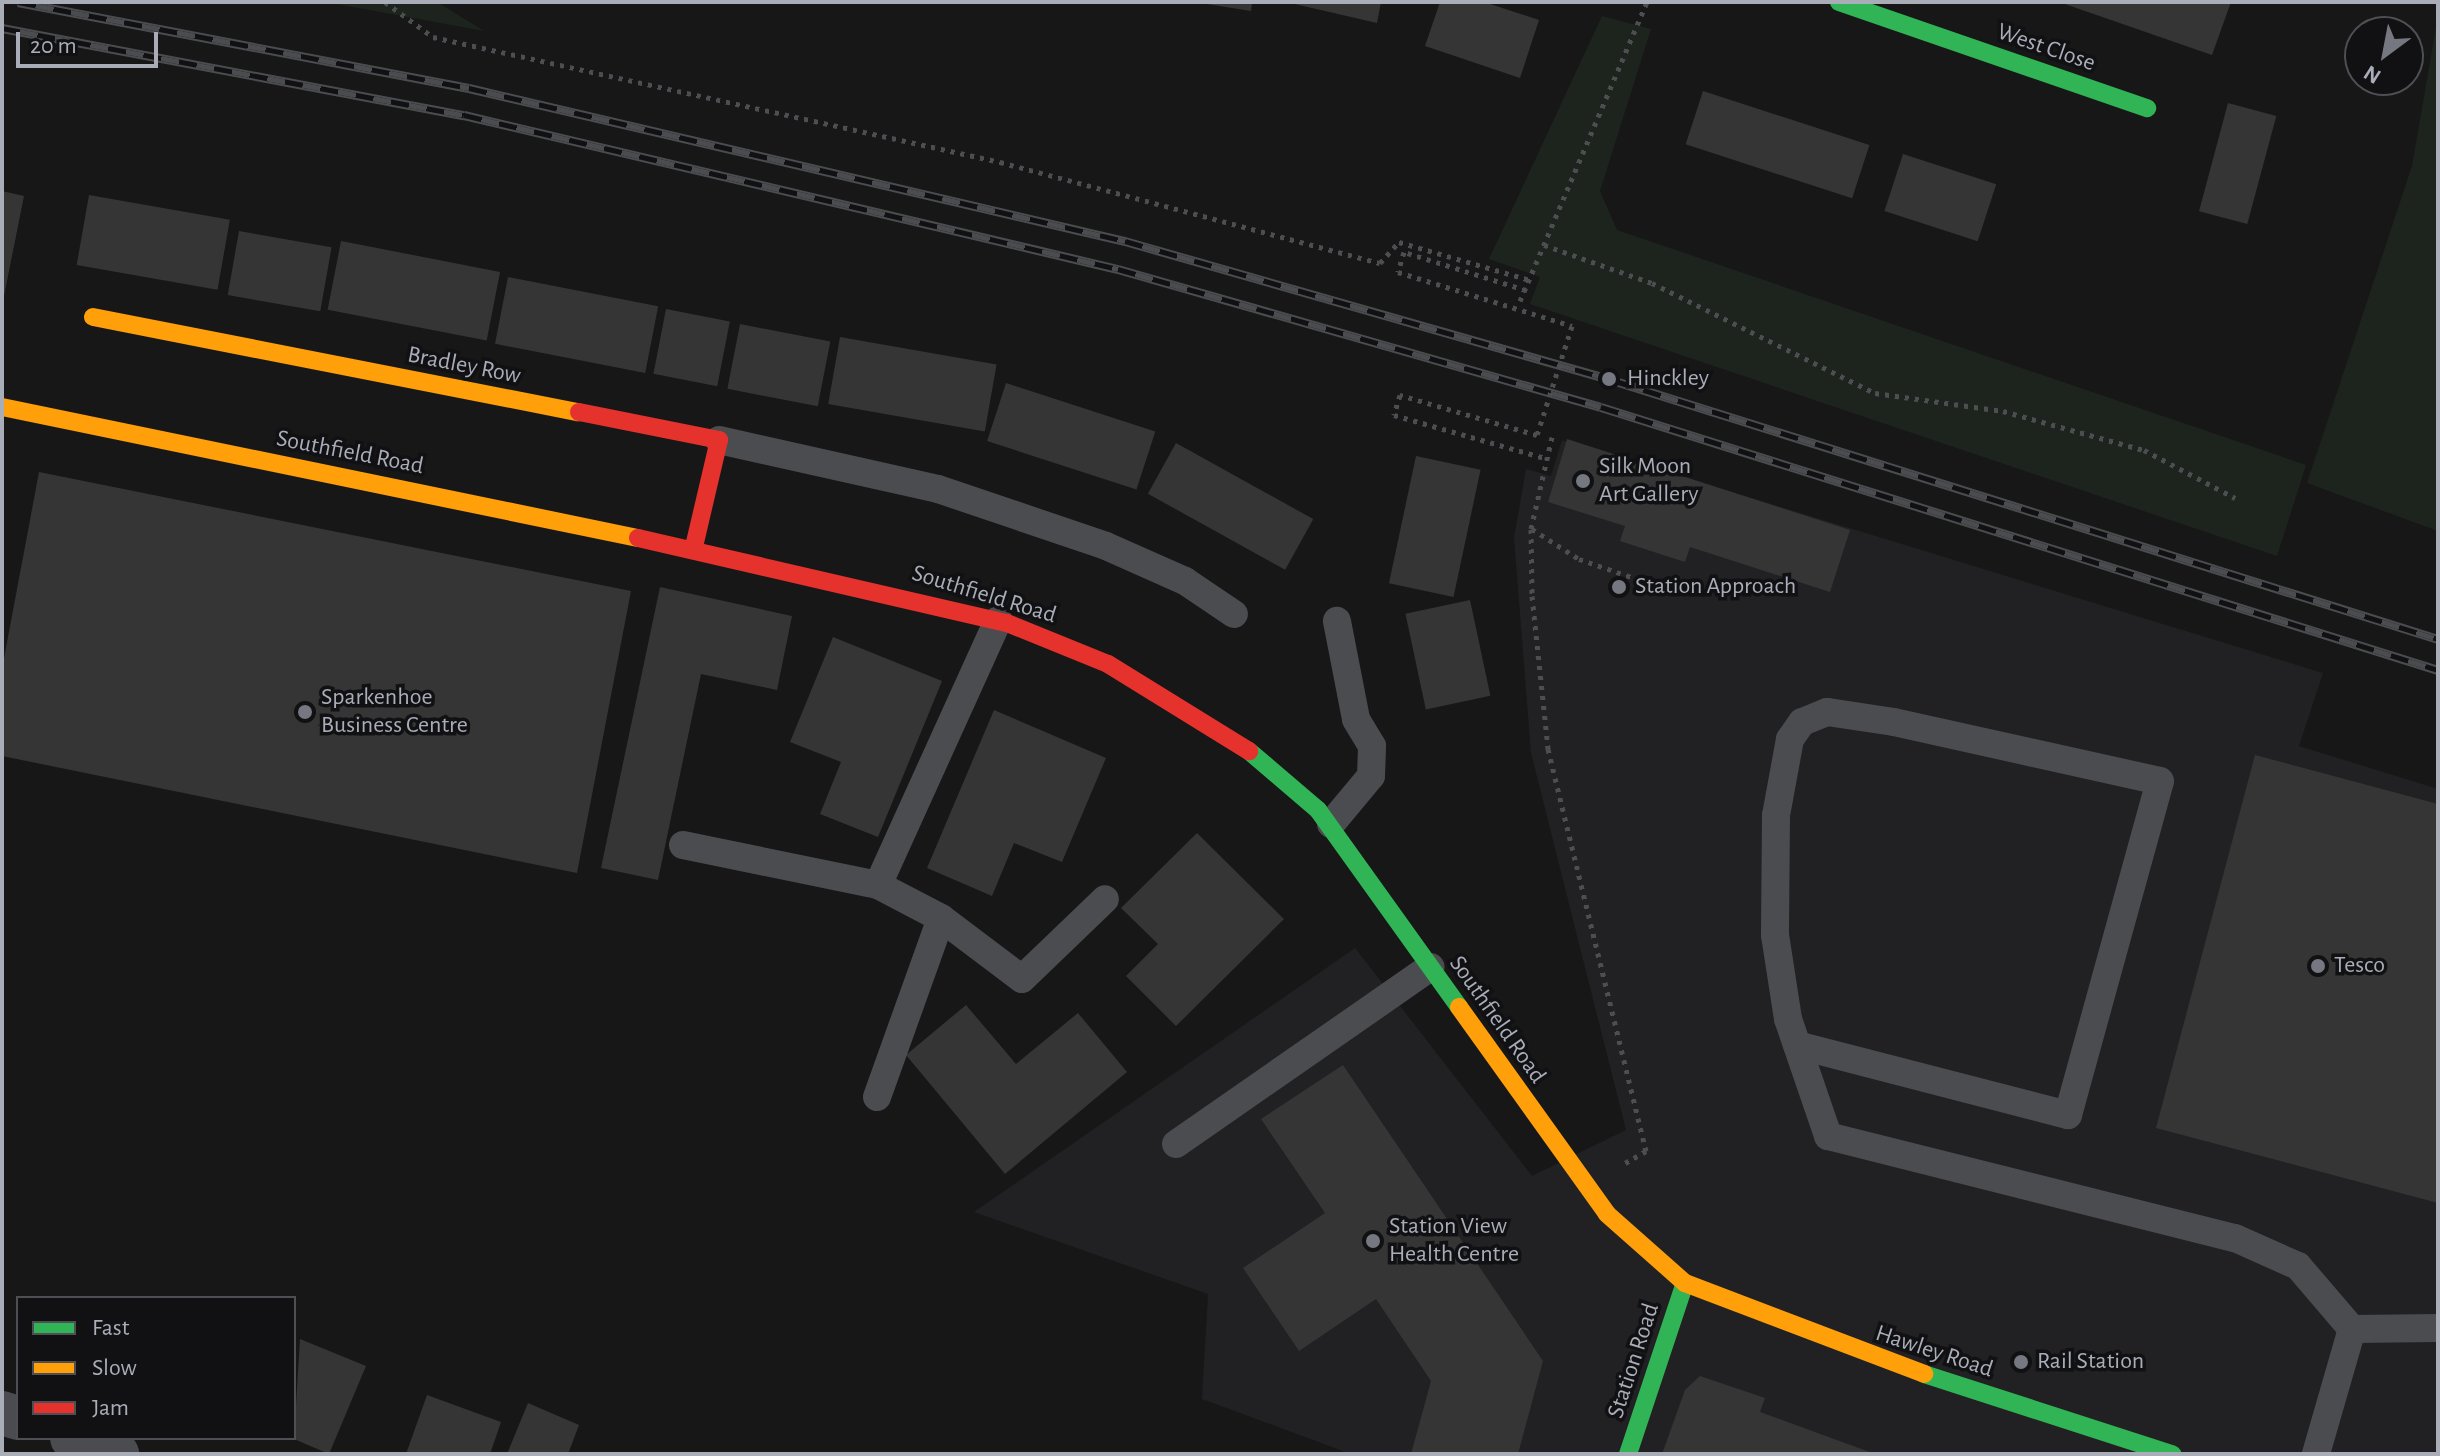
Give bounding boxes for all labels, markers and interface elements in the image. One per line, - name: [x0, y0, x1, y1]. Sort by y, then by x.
- scale bar: [20, 16, 162, 66]
- north arrow: [2344, 16, 2424, 96]
- street label: West Close: [1993, 18, 2099, 78]
- text: 20 m: [30, 34, 77, 58]
- text: N: [2360, 61, 2385, 88]
- street label: Bradley Row: [405, 341, 523, 391]
- place label: Hinckley: [1627, 365, 1709, 393]
- marker: Hinckley: [1598, 368, 1620, 390]
- street label: Southfield Road: [274, 425, 426, 481]
- place label: Silk Moon Art Gallery: [1599, 453, 1698, 509]
- marker: Silk Moon Art Gallery: [1574, 472, 1592, 490]
- street label: Southfield Road: [908, 559, 1060, 631]
- place label: Station Approach: [1635, 573, 1796, 601]
- marker: Station Approach: [1610, 578, 1628, 596]
- place label: Sparkenhoe Business Centre: [321, 684, 468, 740]
- marker: Sparkenhoe Business Centre: [296, 703, 314, 721]
- street label: Southfield Road: [1442, 951, 1552, 1089]
- place label: Tesco: [2334, 952, 2385, 980]
- marker: Tesco: [2309, 957, 2327, 975]
- place label: Station View Health Centre: [1389, 1213, 1519, 1269]
- marker: Station View Health Centre: [1364, 1232, 1382, 1250]
- legend: [16, 1296, 296, 1440]
- street label: Station Road: [1602, 1300, 1666, 1422]
- text: Fast: [92, 1316, 129, 1340]
- street label: Hawley Road: [1872, 1319, 1996, 1385]
- place label: Rail Station: [2037, 1348, 2144, 1376]
- marker: Rail Station: [2012, 1353, 2030, 1371]
- text: Slow: [92, 1356, 137, 1380]
- text: Jam: [92, 1396, 129, 1420]

